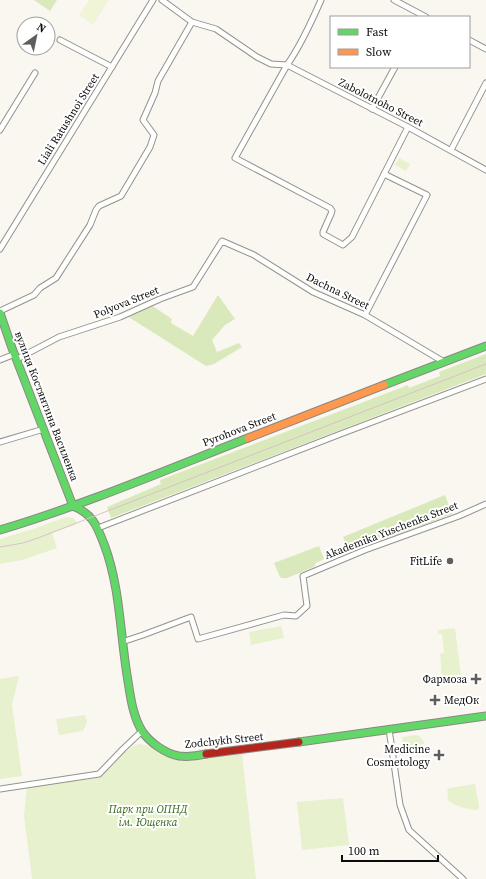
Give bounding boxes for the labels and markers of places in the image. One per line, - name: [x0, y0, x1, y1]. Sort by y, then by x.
- place label: FitLife: [410, 554, 442, 569]
- marker: FitLife: [445, 556, 455, 566]
- place label: Фармоза: [423, 672, 467, 687]
- marker: Фармоза: [470, 673, 482, 685]
- place label: МедОк: [444, 693, 479, 708]
- marker: МедОк: [429, 694, 441, 706]
- place label: Medicine Cosmetology: [366, 742, 430, 770]
- marker: Medicine Cosmetology: [433, 749, 445, 761]

